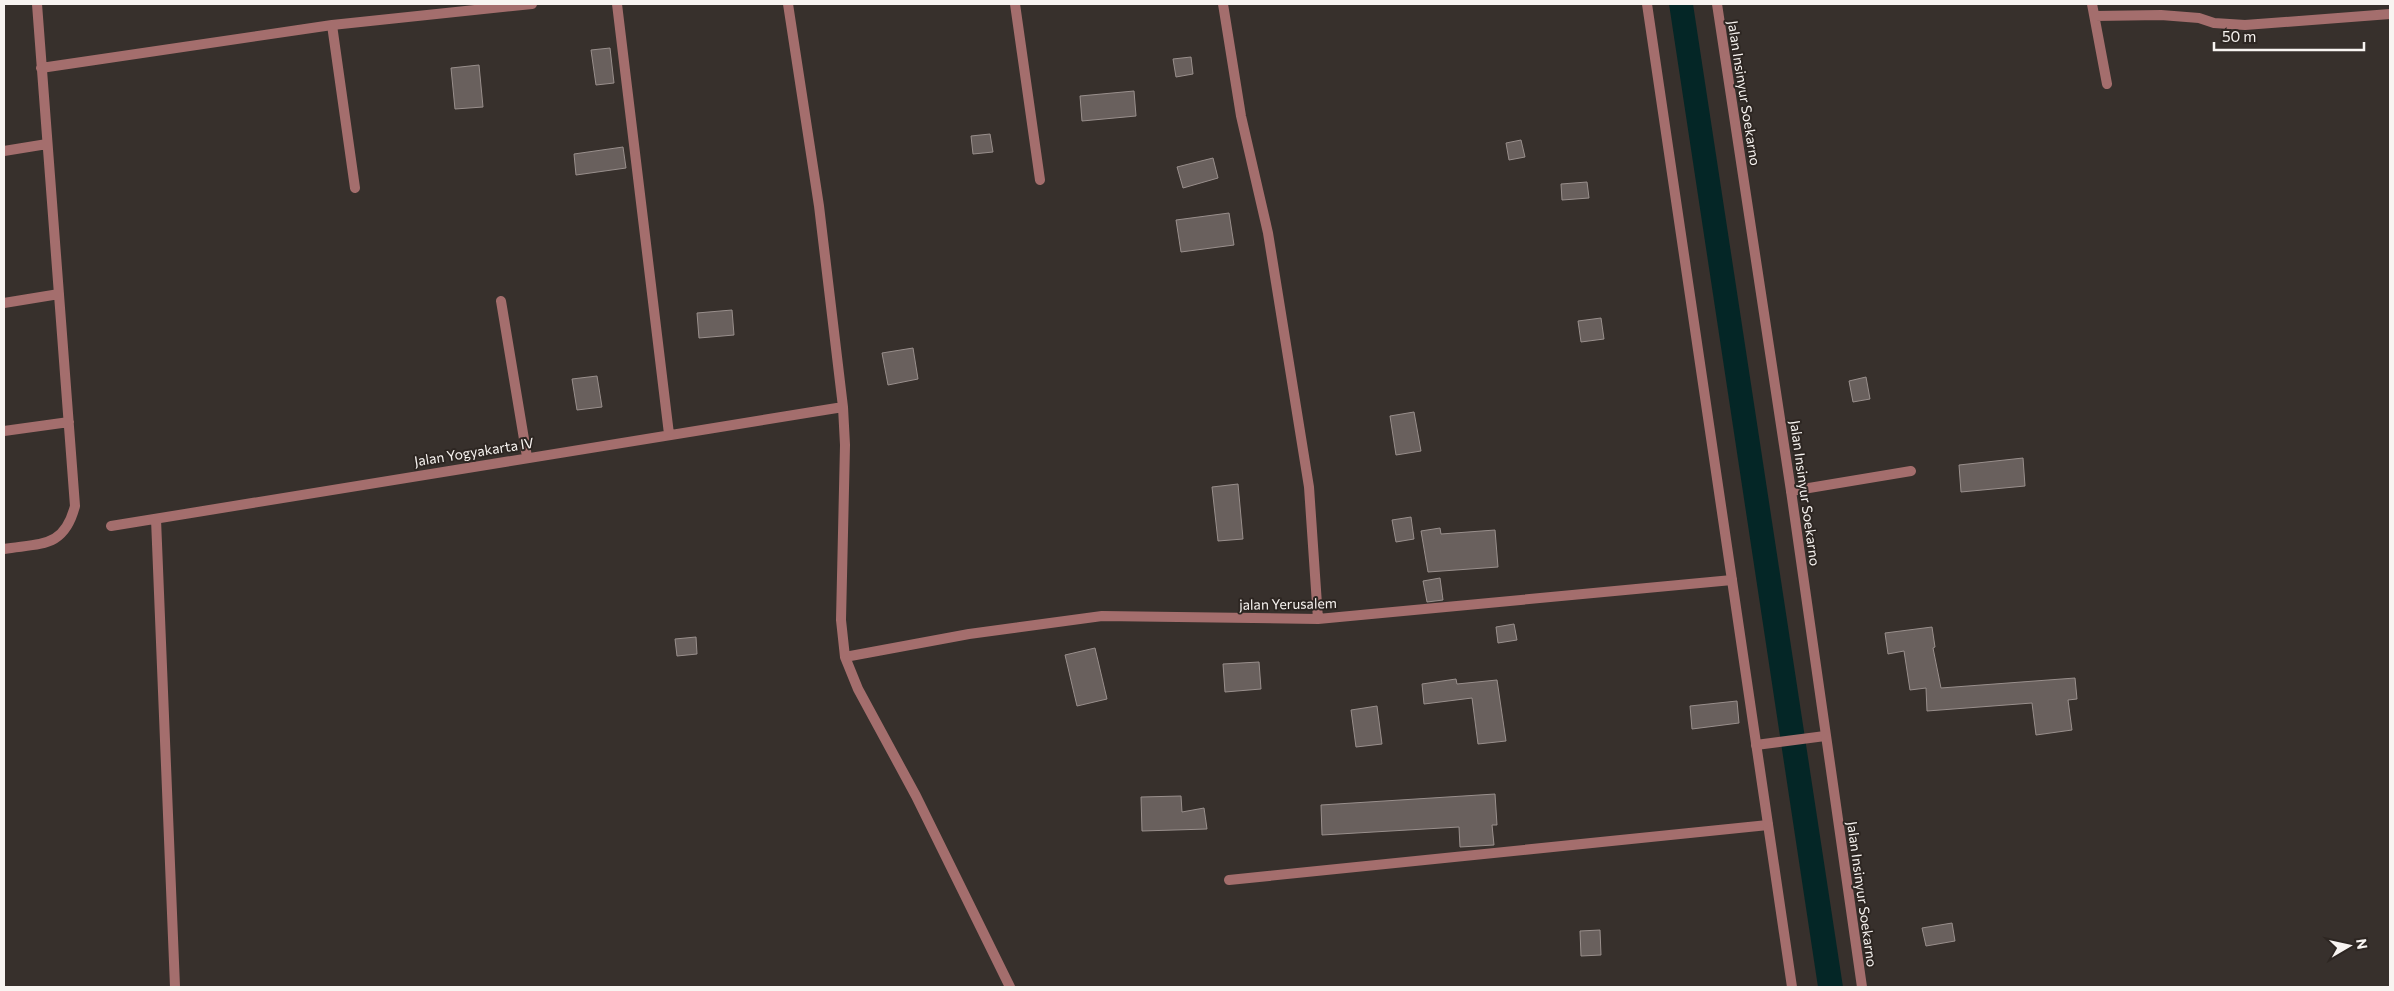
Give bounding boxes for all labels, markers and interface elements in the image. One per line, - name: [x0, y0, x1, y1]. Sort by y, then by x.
- street label: Jalan Insinyur Soekarno: [1725, 19, 1764, 167]
- scale bar: [2214, 20, 2364, 52]
- text: 50 m: [2222, 27, 2256, 45]
- street label: Jalan Insinyur Soekarno: [1787, 419, 1824, 567]
- street label: Jalan Yogyakarta IV: [413, 434, 535, 469]
- street label: jalan Yerusalem: [1239, 594, 1337, 613]
- street label: Jalan Insinyur Soekarno: [1844, 820, 1881, 968]
- north arrow: [2324, 921, 2374, 971]
- text: N: [2353, 937, 2372, 950]

